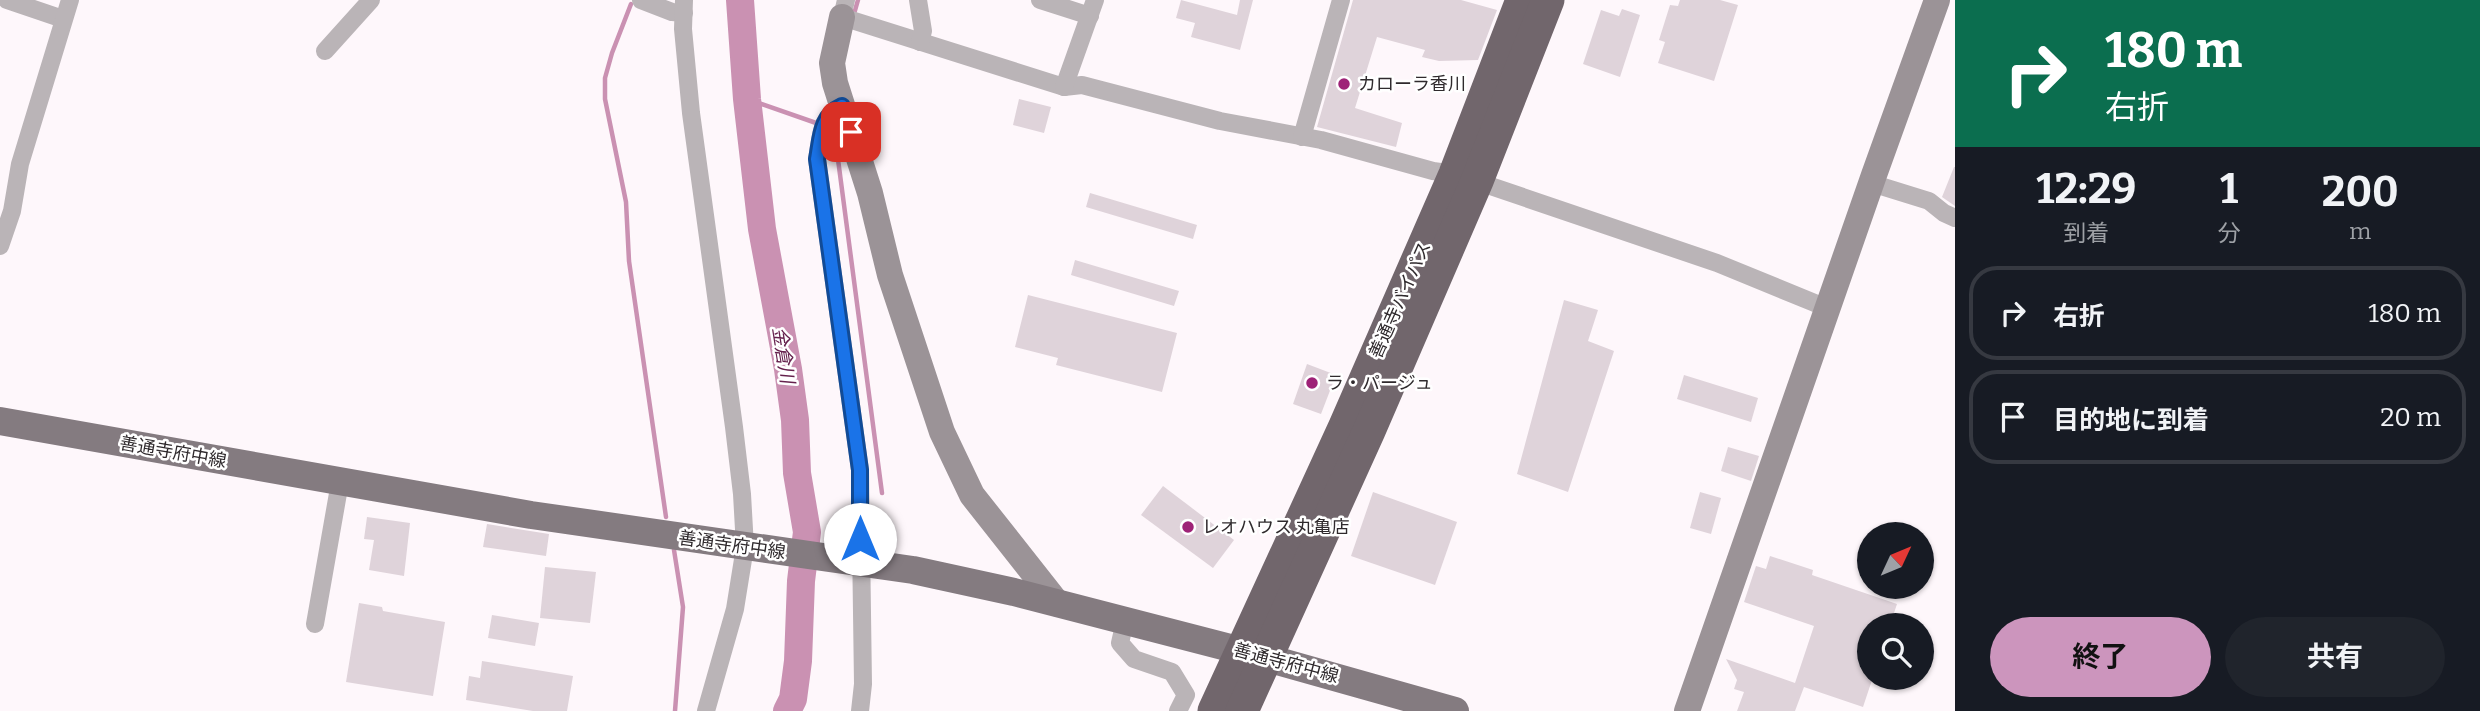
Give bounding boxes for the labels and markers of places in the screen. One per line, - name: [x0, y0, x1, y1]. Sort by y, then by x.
- place label: カローラ香川: [1358, 73, 1466, 95]
- marker: カローラ香川: [1336, 76, 1352, 92]
- pin: [821, 102, 881, 162]
- place label: ラ・パージュ: [1326, 372, 1432, 394]
- marker: ラ・パージュ: [1304, 375, 1320, 391]
- place label: レオハウス 丸亀店: [1202, 516, 1350, 538]
- marker: レオハウス 丸亀店: [1180, 519, 1196, 535]

